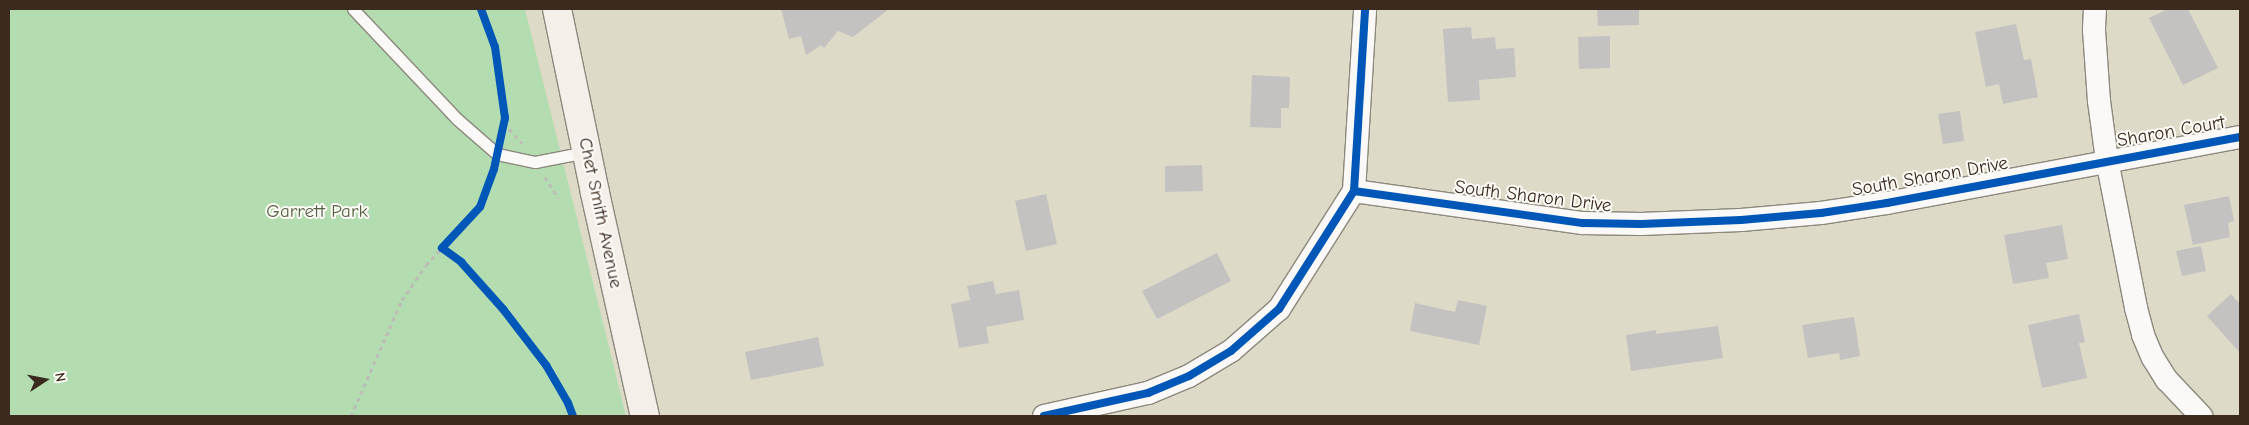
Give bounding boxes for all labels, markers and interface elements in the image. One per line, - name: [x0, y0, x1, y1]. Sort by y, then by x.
- street label: Sharon Court: [2115, 111, 2227, 153]
- street label: Chet Smith Avenue: [573, 136, 627, 290]
- street label: South Sharon Drive: [1850, 152, 2010, 202]
- street label: South Sharon Drive: [1453, 176, 1613, 218]
- park label: Garrett Park: [266, 201, 368, 223]
- north arrow: [20, 355, 70, 405]
- text: N: [51, 371, 69, 383]

